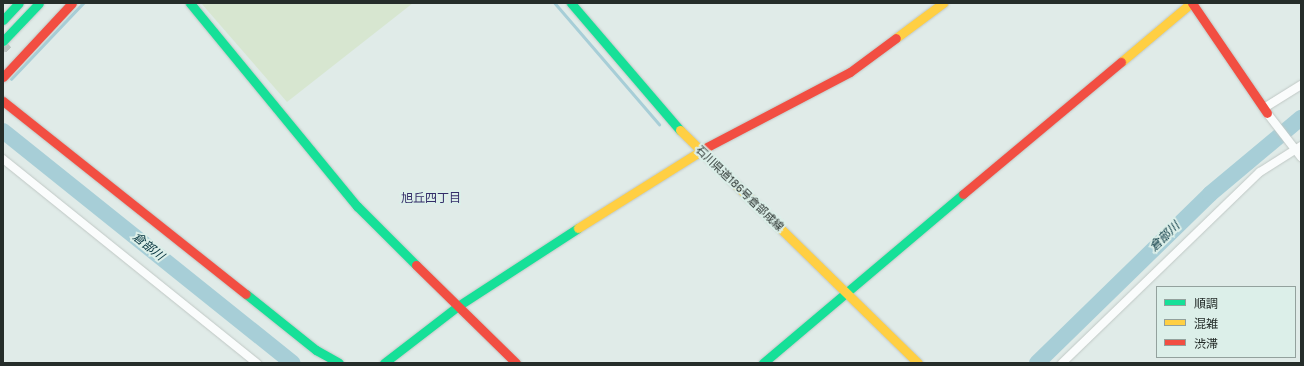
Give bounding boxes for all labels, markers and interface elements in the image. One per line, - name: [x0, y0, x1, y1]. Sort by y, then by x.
- street label: 石川県道186号倉部成線: [692, 144, 786, 234]
- district label: 旭丘四丁目: [401, 192, 461, 206]
- water label: 倉部川: [1147, 219, 1183, 255]
- water label: 倉部川: [129, 230, 167, 264]
- legend: [1156, 286, 1296, 358]
- text: 順調: [1194, 297, 1218, 311]
- text: 混雑: [1194, 317, 1218, 331]
- text: 渋滞: [1194, 337, 1218, 351]

